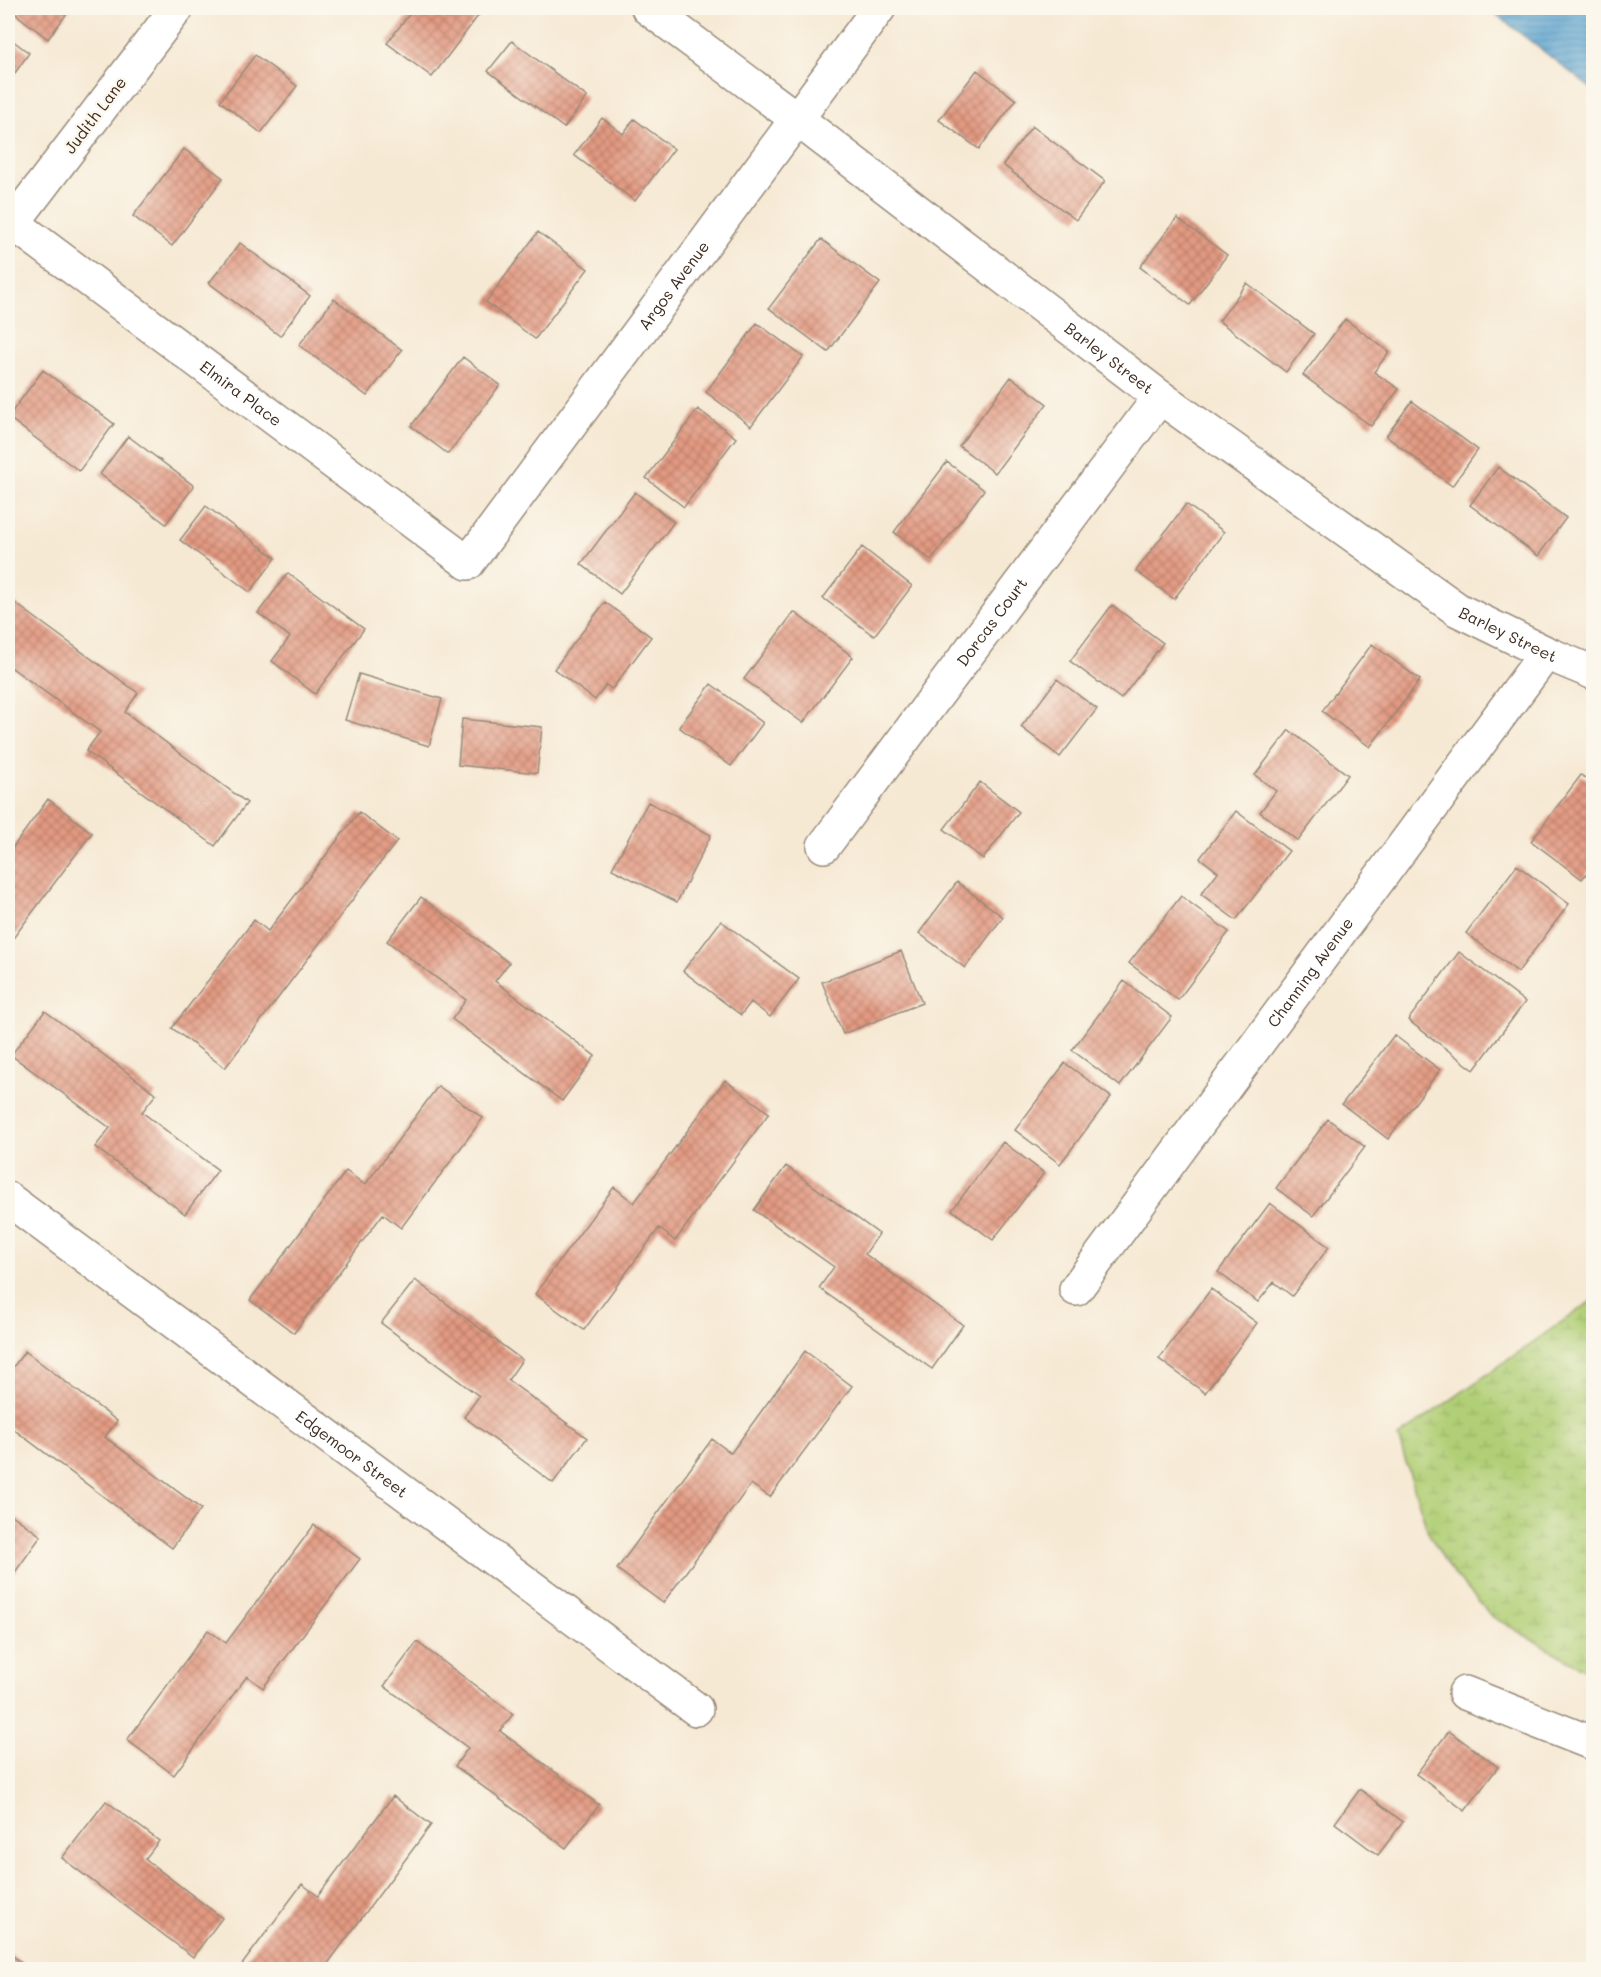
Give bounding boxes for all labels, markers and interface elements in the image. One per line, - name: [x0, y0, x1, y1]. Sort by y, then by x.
- street label: Judith Lane: [59, 72, 130, 157]
- street label: Argos Avenue: [633, 236, 713, 334]
- street label: Barley Street: [1061, 317, 1158, 398]
- street label: Elmira Place: [196, 355, 286, 430]
- street label: Dorcas Court: [951, 573, 1031, 670]
- street label: Barley Street: [1456, 601, 1560, 666]
- street label: Channing Avenue: [1262, 913, 1357, 1031]
- street label: Edgemoor Street: [292, 1405, 412, 1502]

